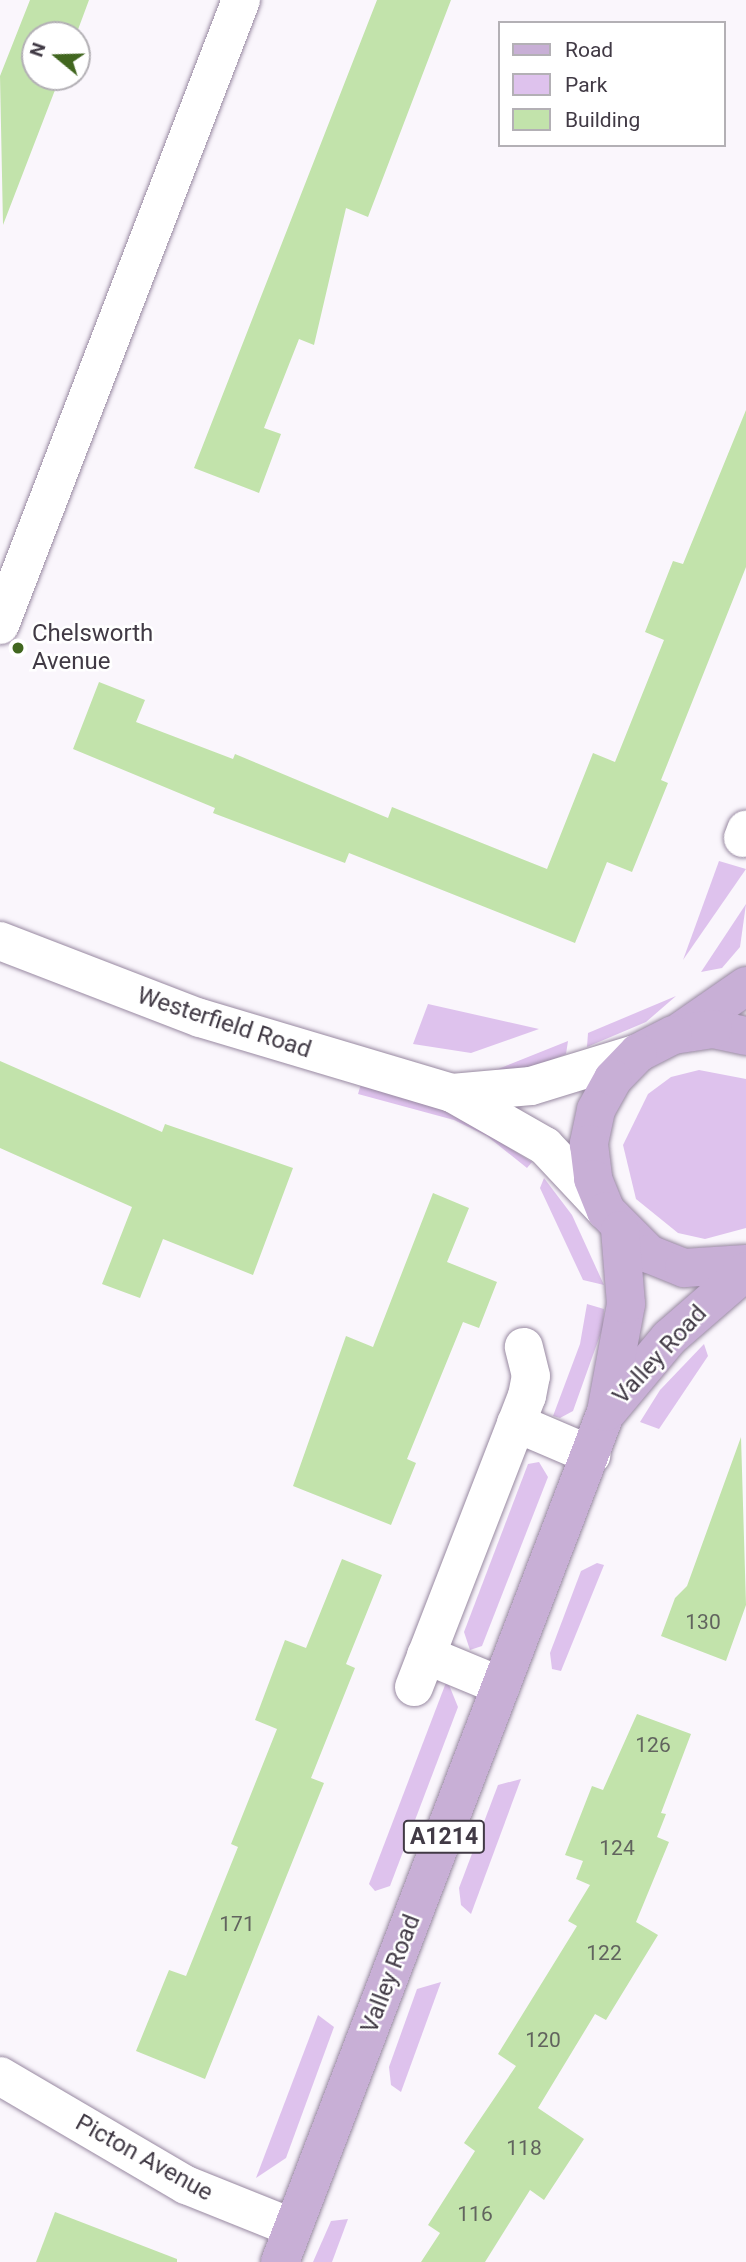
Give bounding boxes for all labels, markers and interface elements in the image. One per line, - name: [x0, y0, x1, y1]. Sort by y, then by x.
- north arrow: [21, 21, 91, 91]
- legend: [498, 21, 725, 147]
- text: Road: [565, 38, 613, 62]
- text: N: [25, 40, 51, 60]
- text: Park: [565, 73, 607, 97]
- text: Building: [565, 108, 640, 132]
- place label: Chelsworth Avenue: [32, 620, 153, 676]
- marker: Chelsworth Avenue: [10, 640, 26, 656]
- street label: Westerfield Road: [133, 981, 315, 1065]
- street label: Valley Road: [607, 1300, 713, 1410]
- house number: 130: [685, 1609, 721, 1635]
- house number: 126: [635, 1732, 671, 1758]
- road number: A1214: [402, 1818, 486, 1856]
- house number: 124: [599, 1835, 635, 1861]
- house number: 171: [219, 1911, 255, 1937]
- street label: Valley Road: [355, 1911, 427, 2037]
- house number: 122: [586, 1940, 622, 1966]
- house number: 120: [525, 2027, 561, 2053]
- street label: Picton Avenue: [70, 2108, 218, 2208]
- house number: 118: [506, 2135, 542, 2161]
- house number: 116: [457, 2201, 493, 2227]

